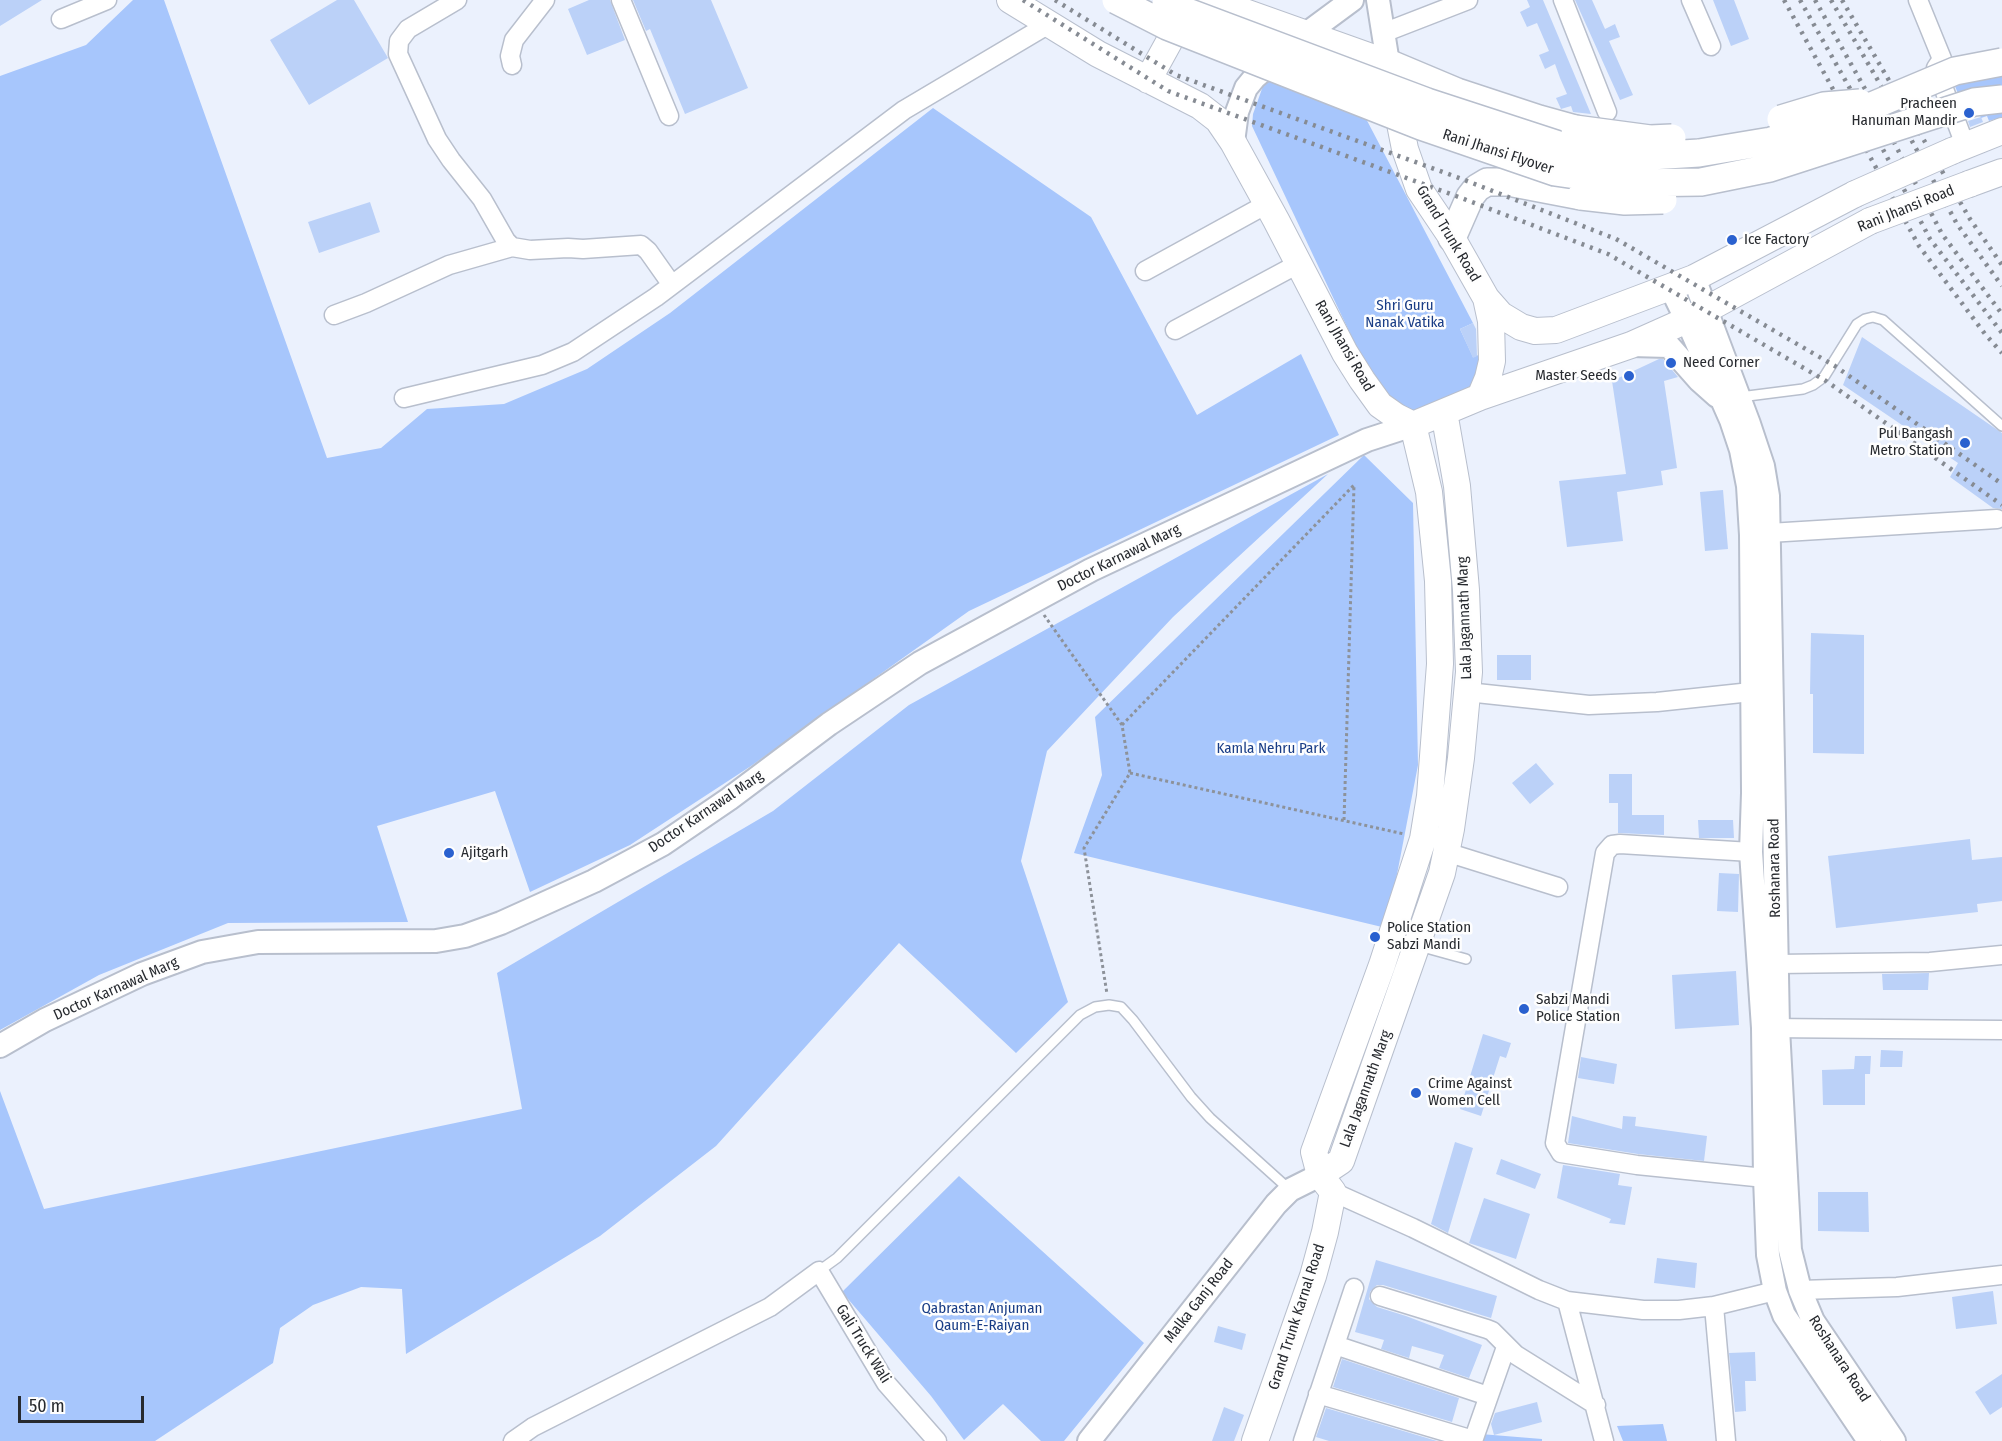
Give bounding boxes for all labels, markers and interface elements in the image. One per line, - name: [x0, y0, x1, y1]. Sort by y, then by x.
- place label: Pracheen Hanuman Mandir: [1852, 95, 1957, 130]
- marker: Pracheen Hanuman Mandir: [1962, 106, 1976, 120]
- street label: Rani Jhansi Flyover: [1440, 126, 1556, 178]
- street label: Rani Jhansi Road: [1855, 181, 1957, 237]
- street label: Grand Trunk Road: [1412, 183, 1484, 285]
- place label: Ice Factory: [1744, 231, 1809, 249]
- marker: Ice Factory: [1725, 233, 1739, 247]
- street label: Rani Jhansi Road: [1311, 297, 1377, 395]
- park label: Shri Guru Nanak Vatika: [1365, 297, 1445, 332]
- place label: Need Corner: [1683, 354, 1759, 372]
- marker: Need Corner: [1664, 356, 1678, 370]
- place label: Master Seeds: [1535, 367, 1617, 385]
- marker: Master Seeds: [1622, 369, 1636, 383]
- place label: Pul Bangash Metro Station: [1870, 425, 1953, 460]
- marker: Pul Bangash Metro Station: [1958, 436, 1972, 450]
- street label: Doctor Karnawal Marg: [1055, 520, 1183, 596]
- street label: Lala Jagannath Marg: [1454, 556, 1476, 680]
- park label: Kamla Nehru Park: [1216, 740, 1326, 758]
- street label: Doctor Karnawal Marg: [645, 767, 767, 857]
- street label: Roshanara Road: [1765, 818, 1785, 918]
- place label: Ajitgarh: [461, 844, 508, 862]
- marker: Ajitgarh: [442, 846, 456, 860]
- place label: Police Station Sabzi Mandi: [1387, 919, 1471, 954]
- marker: Police Station Sabzi Mandi: [1368, 930, 1382, 944]
- street label: Doctor Karnawal Marg: [51, 953, 181, 1025]
- place label: Sabzi Mandi Police Station: [1536, 991, 1620, 1026]
- marker: Sabzi Mandi Police Station: [1517, 1002, 1531, 1016]
- street label: Lala Jagannath Marg: [1336, 1028, 1396, 1150]
- place label: Crime Against Women Cell: [1428, 1075, 1512, 1110]
- marker: Crime Against Women Cell: [1409, 1086, 1423, 1100]
- street label: Grand Trunk Karnal Road: [1265, 1242, 1329, 1392]
- street label: Malka Ganj Road: [1161, 1255, 1237, 1347]
- park label: Qabrastan Anjuman Qaum-E-Raiyan: [922, 1300, 1042, 1335]
- street label: Gali Truck Wali: [832, 1301, 894, 1387]
- street label: Roshanara Road: [1804, 1312, 1874, 1406]
- scale bar: [21, 1384, 147, 1422]
- text: 50 m: [29, 1395, 65, 1417]

